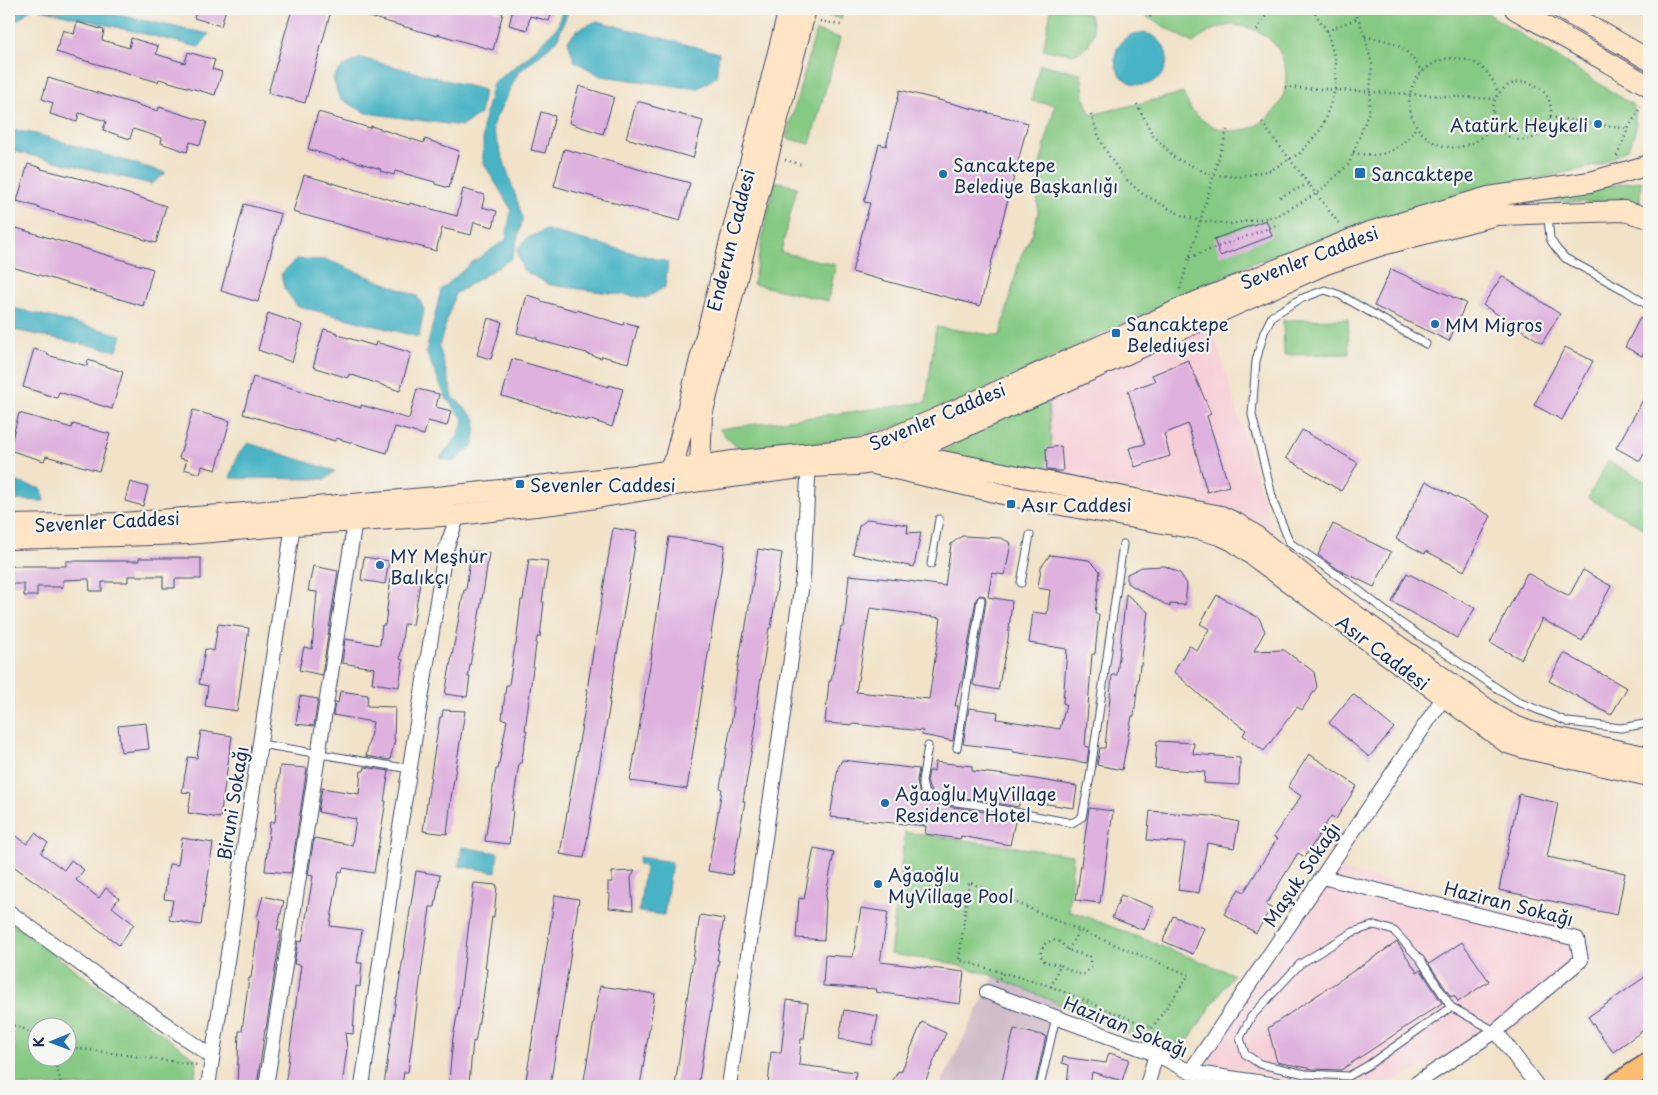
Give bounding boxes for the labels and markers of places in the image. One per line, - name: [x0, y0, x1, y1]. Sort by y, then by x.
- place label: Atatürk Heykeli: [1450, 111, 1588, 138]
- marker: Atatürk Heykeli: [1592, 118, 1604, 130]
- place label: Sancaktepe Belediye Başkanlığı: [953, 151, 1118, 199]
- place label: Sancaktepe: [1371, 160, 1474, 187]
- marker: Sancaktepe: [1353, 166, 1367, 180]
- marker: Sancaktepe Belediye Başkanlığı: [937, 168, 949, 180]
- place label: Sancaktepe Belediyesi: [1126, 310, 1229, 358]
- place label: MM Migros: [1445, 311, 1543, 338]
- marker: MM Migros: [1429, 318, 1441, 330]
- marker: Sancaktepe Belediyesi: [1110, 327, 1122, 339]
- place label: Sevenler Caddesi: [530, 471, 676, 498]
- marker: Sevenler Caddesi: [514, 478, 526, 490]
- place label: Asır Caddesi: [1021, 491, 1132, 518]
- marker: Asır Caddesi: [1005, 498, 1017, 510]
- place label: MY Meşhur Balıkçı: [390, 542, 488, 590]
- marker: MY Meşhur Balıkçı: [374, 559, 386, 571]
- place label: Ağaoğlu MyVillage Residence Hotel: [895, 780, 1056, 828]
- marker: Ağaoğlu MyVillage Residence Hotel: [879, 797, 891, 809]
- place label: Ağaoğlu MyVillage Pool: [888, 861, 1014, 909]
- marker: Ağaoğlu MyVillage Pool: [872, 878, 884, 890]

